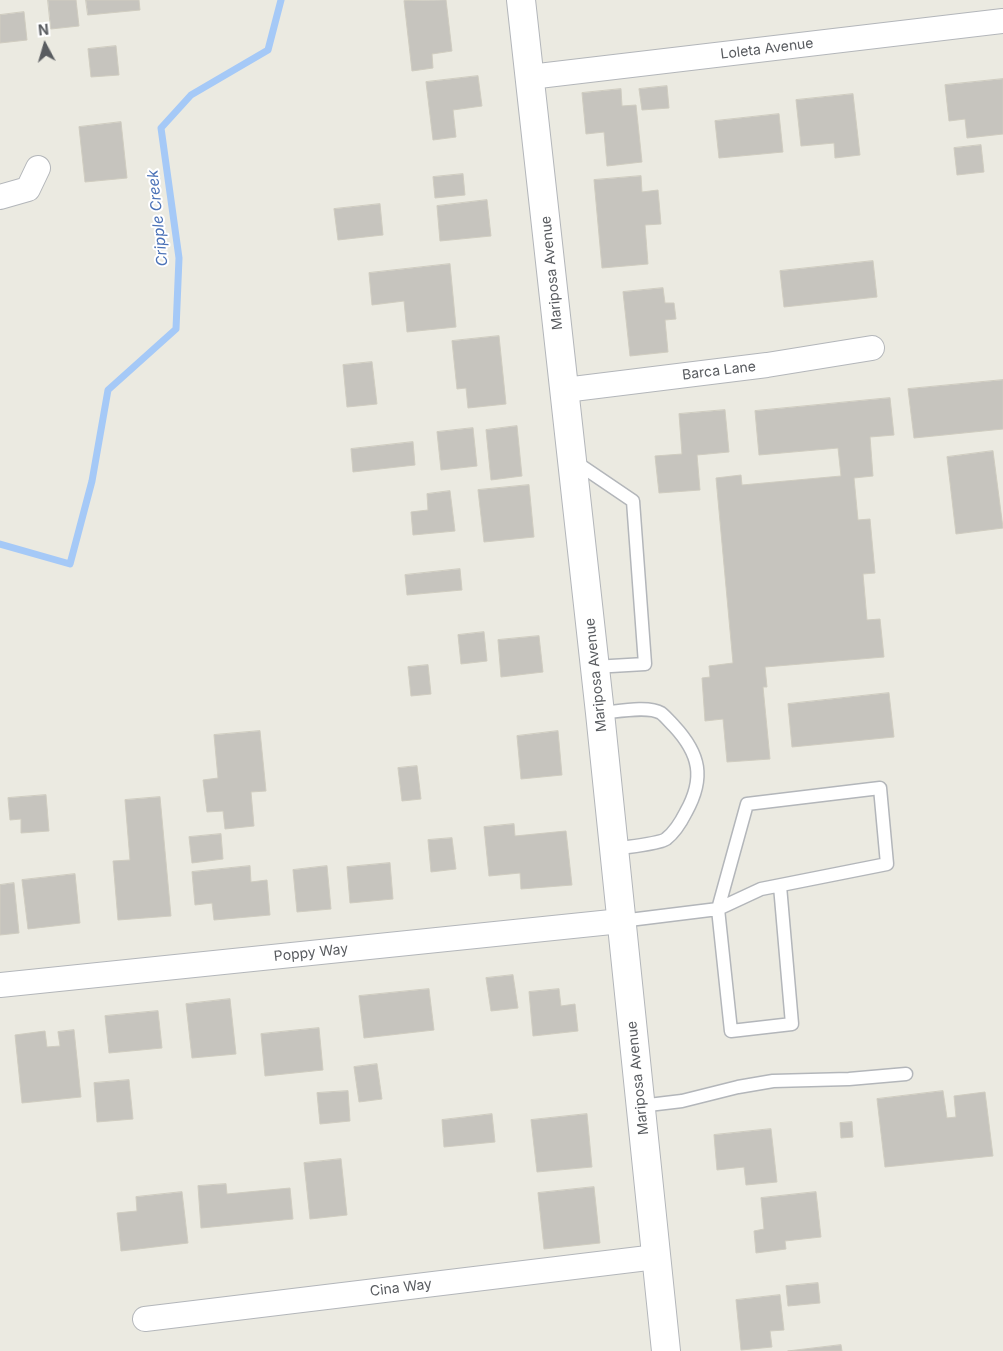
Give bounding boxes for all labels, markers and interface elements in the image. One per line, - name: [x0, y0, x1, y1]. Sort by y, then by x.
- north arrow: [20, 20, 70, 70]
- text: N: [37, 21, 50, 39]
- street label: Loleta Avenue: [720, 35, 814, 63]
- water label: Cripple Creek: [144, 169, 172, 267]
- street label: Mariposa Avenue: [538, 215, 566, 331]
- street label: Barca Lane: [681, 358, 757, 384]
- street label: Mariposa Avenue: [582, 617, 610, 733]
- street label: Poppy Way: [273, 941, 349, 965]
- street label: Mariposa Avenue: [624, 1020, 652, 1136]
- street label: Cina Way: [369, 1276, 433, 1300]

